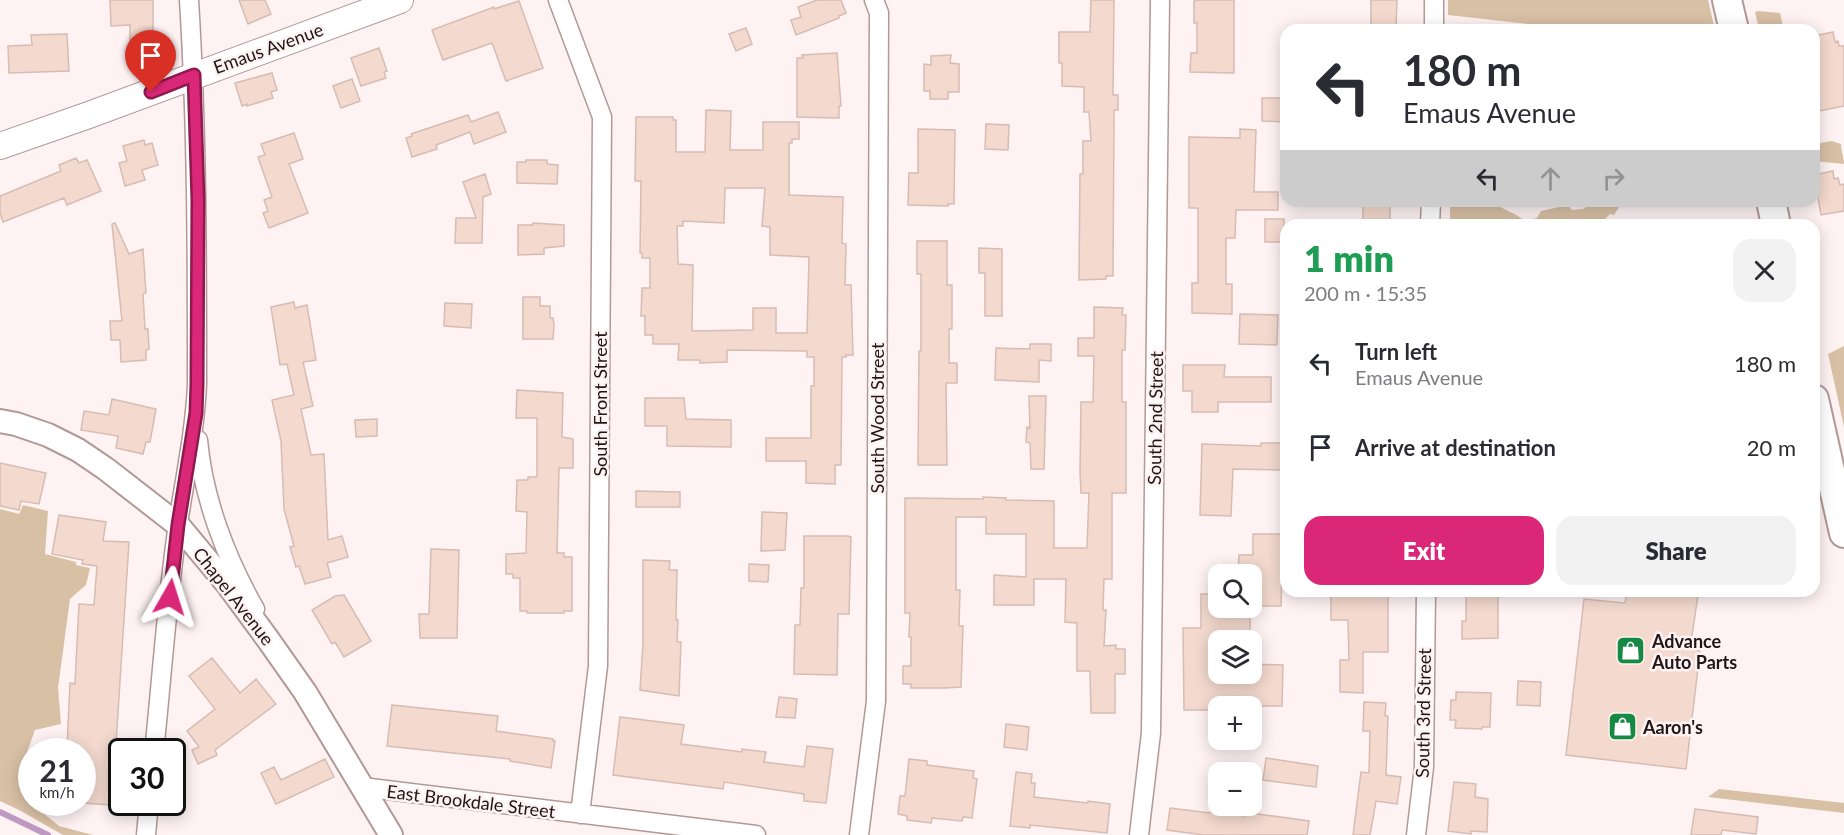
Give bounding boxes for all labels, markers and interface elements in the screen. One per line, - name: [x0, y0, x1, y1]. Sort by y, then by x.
- street label: Emaus Avenue: [210, 18, 326, 78]
- pin: [125, 30, 176, 92]
- icon: arrive: [134, 39, 167, 72]
- text: 180 m: [1403, 45, 1521, 95]
- icon: left: [1304, 48, 1382, 126]
- text: Emaus Avenue: [1403, 96, 1576, 129]
- icon: left: [1471, 162, 1504, 195]
- icon: ahead: [1534, 162, 1567, 195]
- icon: right: [1597, 162, 1630, 195]
- text: 1 min: [1304, 236, 1394, 280]
- button: close: [1733, 239, 1796, 302]
- text: 200 m · 15:35: [1304, 281, 1427, 305]
- street label: South Front Street: [589, 331, 611, 477]
- text: Turn left: [1355, 338, 1437, 365]
- street label: South Wood Street: [866, 342, 888, 493]
- icon: left: [1304, 347, 1337, 380]
- street label: South 2nd Street: [1143, 350, 1167, 485]
- text: 180 m: [1734, 350, 1796, 377]
- text: Emaus Avenue: [1355, 365, 1483, 389]
- icon: arrive: [1304, 431, 1337, 464]
- text: Arrive at destination: [1355, 434, 1556, 461]
- text: 20 m: [1747, 434, 1796, 461]
- button: Exit: [1304, 516, 1544, 585]
- button: Share: [1556, 516, 1796, 585]
- street label: Chapel Avenue: [189, 543, 279, 649]
- map controls: [1208, 564, 1262, 816]
- button: search: [1208, 564, 1262, 618]
- position arrow: [138, 565, 202, 629]
- button: layers: [1208, 630, 1262, 684]
- place label: Advance Auto Parts: [1651, 630, 1737, 673]
- shop icon: Advance Auto Parts: [1615, 635, 1647, 667]
- street label: South 3rd Street: [1411, 647, 1435, 778]
- button: +: [1208, 696, 1262, 750]
- shop icon: Aaron's: [1606, 711, 1638, 743]
- place label: Aaron's: [1642, 716, 1703, 738]
- speed limit sign: 30: [108, 738, 186, 816]
- text: 21: [40, 752, 74, 788]
- button: −: [1208, 762, 1262, 816]
- street label: East Brookdale Street: [385, 780, 557, 822]
- text: km/h: [39, 783, 75, 801]

